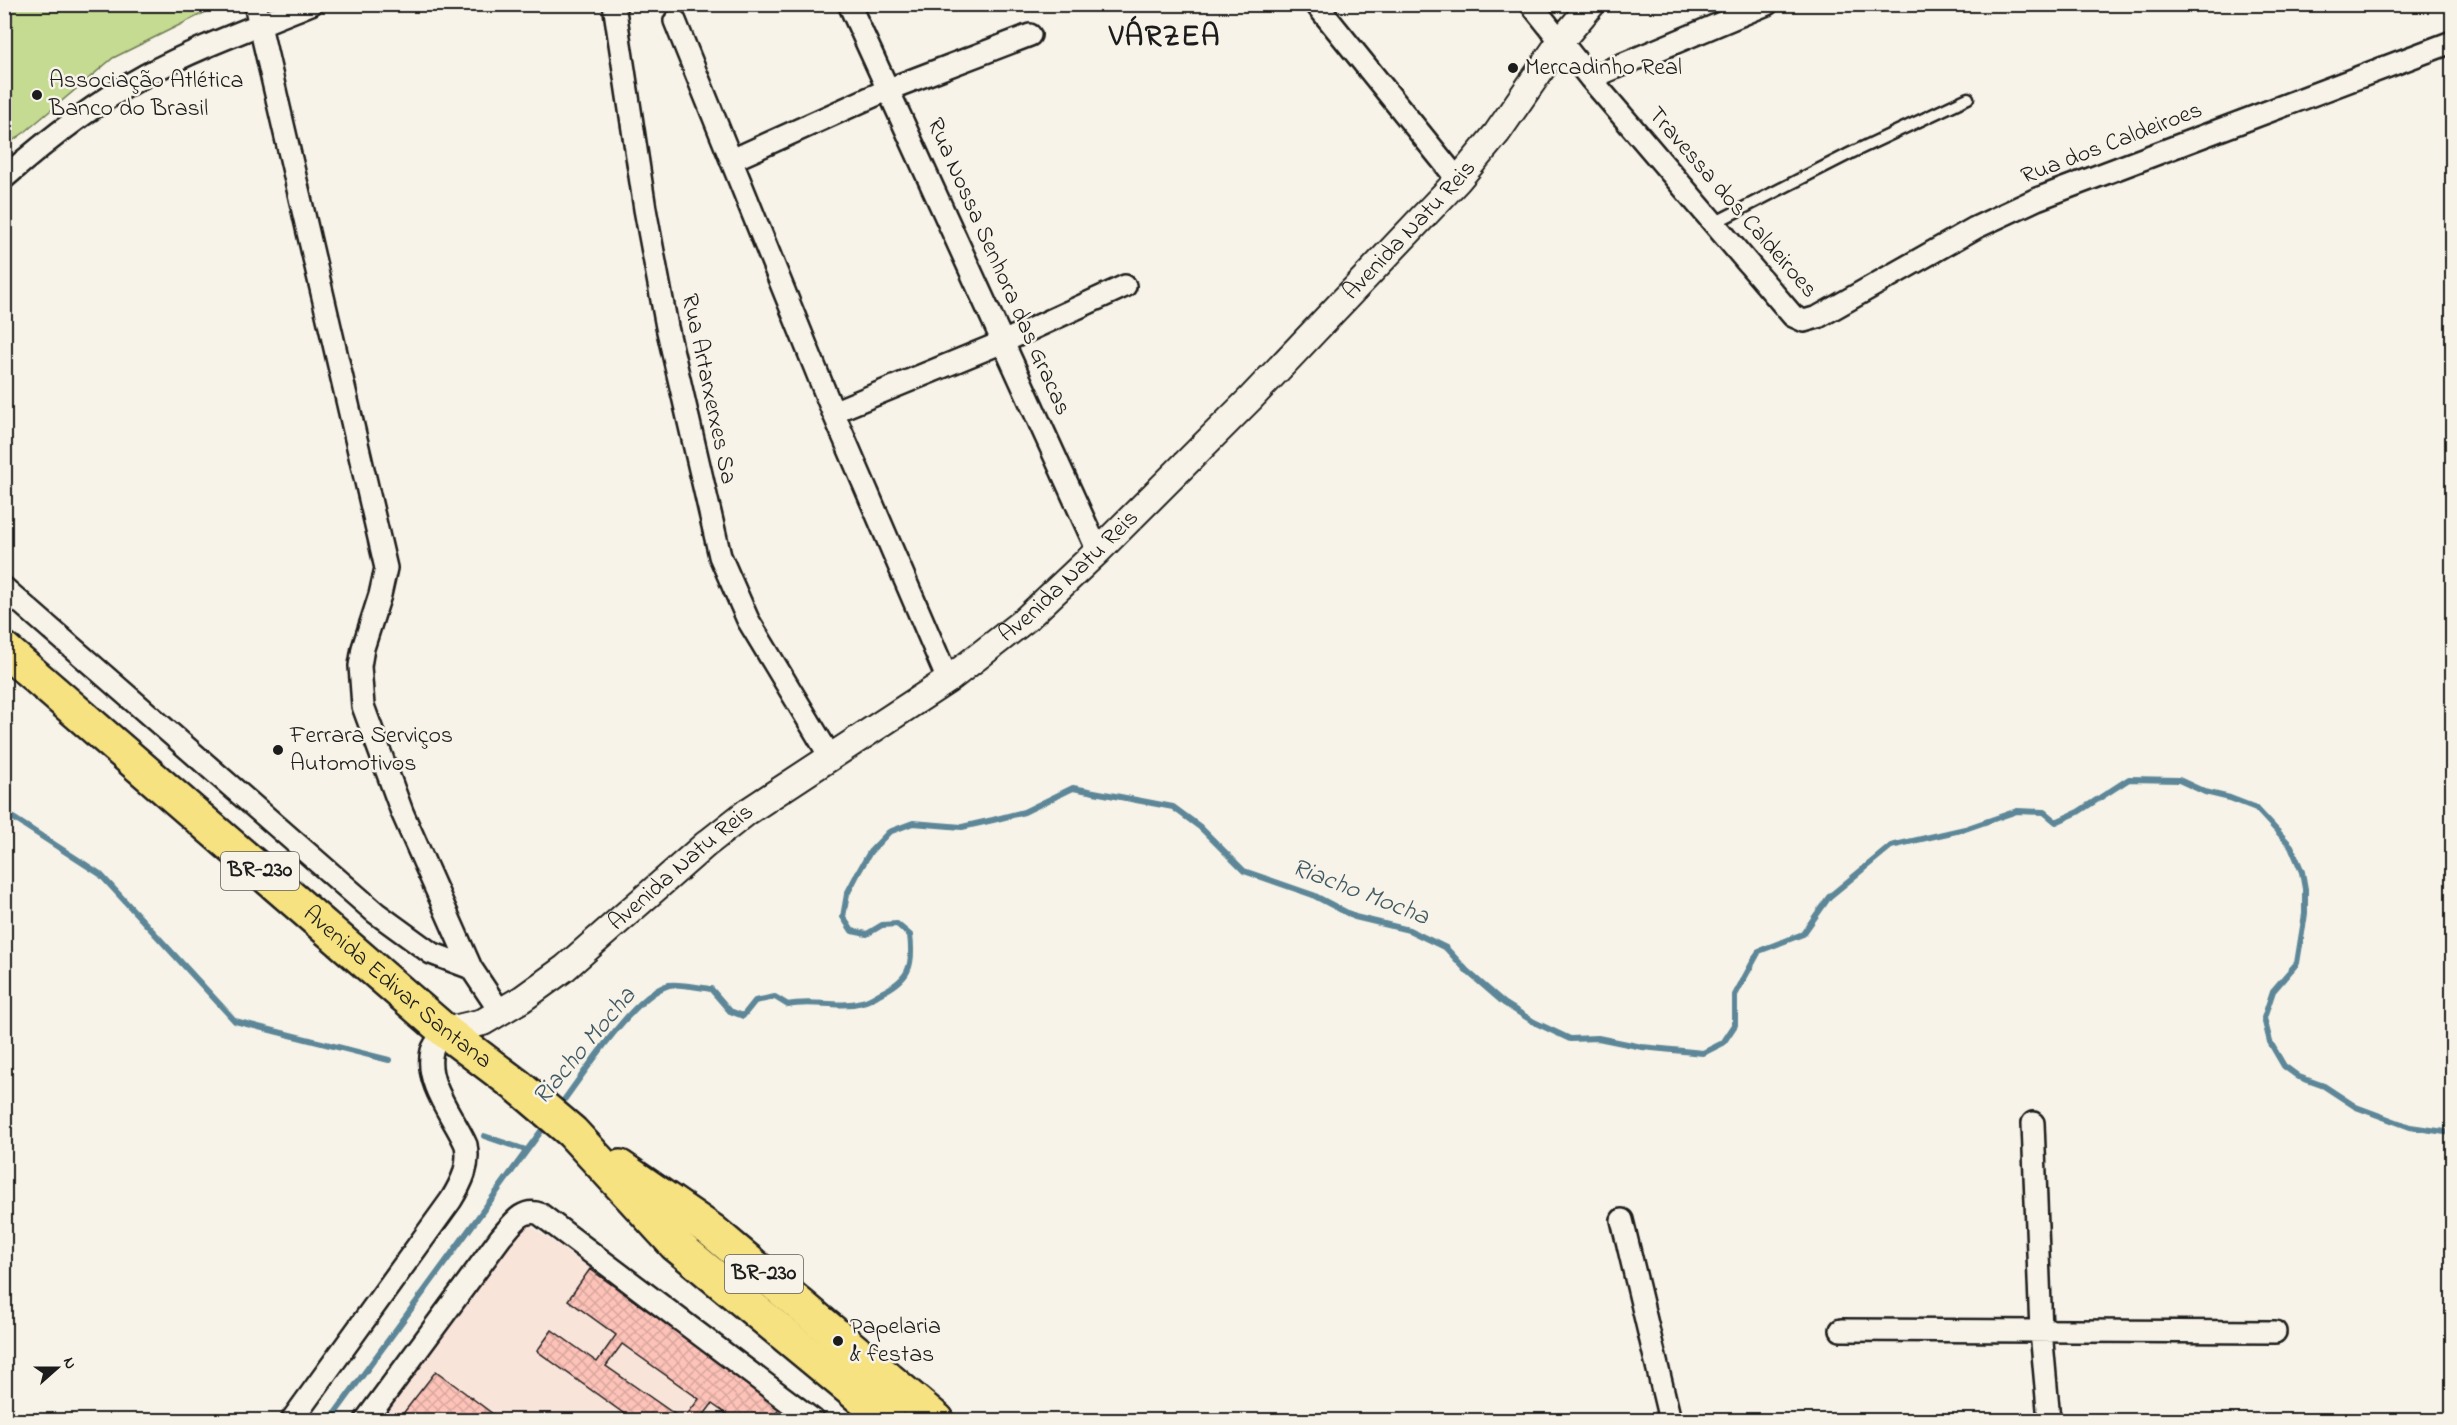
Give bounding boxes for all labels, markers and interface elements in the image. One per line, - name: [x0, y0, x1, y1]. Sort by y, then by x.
- district label: VÁRZEA: [1108, 15, 1221, 60]
- place label: Mercadinho Real: [1525, 51, 1682, 86]
- marker: Mercadinho Real: [1506, 61, 1520, 75]
- place label: Associação Atlética Banco do Brasil: [48, 64, 244, 127]
- marker: Associação Atlética Banco do Brasil: [30, 88, 44, 102]
- street label: Rua dos Caldeiroes: [2016, 93, 2208, 195]
- street label: Travessa dos Caldeiroes: [1639, 99, 1825, 307]
- street label: Rua Nossa Senhora das Gracas: [916, 113, 1080, 421]
- street label: Avenida Natu Reis: [1335, 152, 1485, 308]
- street label: Rua Artarxerxes Sa: [671, 291, 745, 487]
- street label: Avenida Natu Reis: [991, 502, 1147, 652]
- place label: Ferrara Serviços Automotivos: [289, 719, 453, 782]
- marker: Ferrara Serviços Automotivos: [271, 743, 285, 757]
- street label: Avenida Natu Reis: [601, 795, 762, 940]
- water label: Riacho Mocha: [1286, 849, 1435, 937]
- road number: BR-230: [221, 852, 299, 890]
- street label: Avenida Edivar Santana: [295, 898, 499, 1078]
- water label: Riacho Mocha: [524, 979, 647, 1114]
- road number: BR-230: [725, 1255, 803, 1293]
- place label: Papelaria & festas: [850, 1310, 941, 1373]
- marker: Papelaria & festas: [831, 1334, 845, 1348]
- north arrow: [27, 1338, 87, 1398]
- text: N: [56, 1354, 82, 1373]

